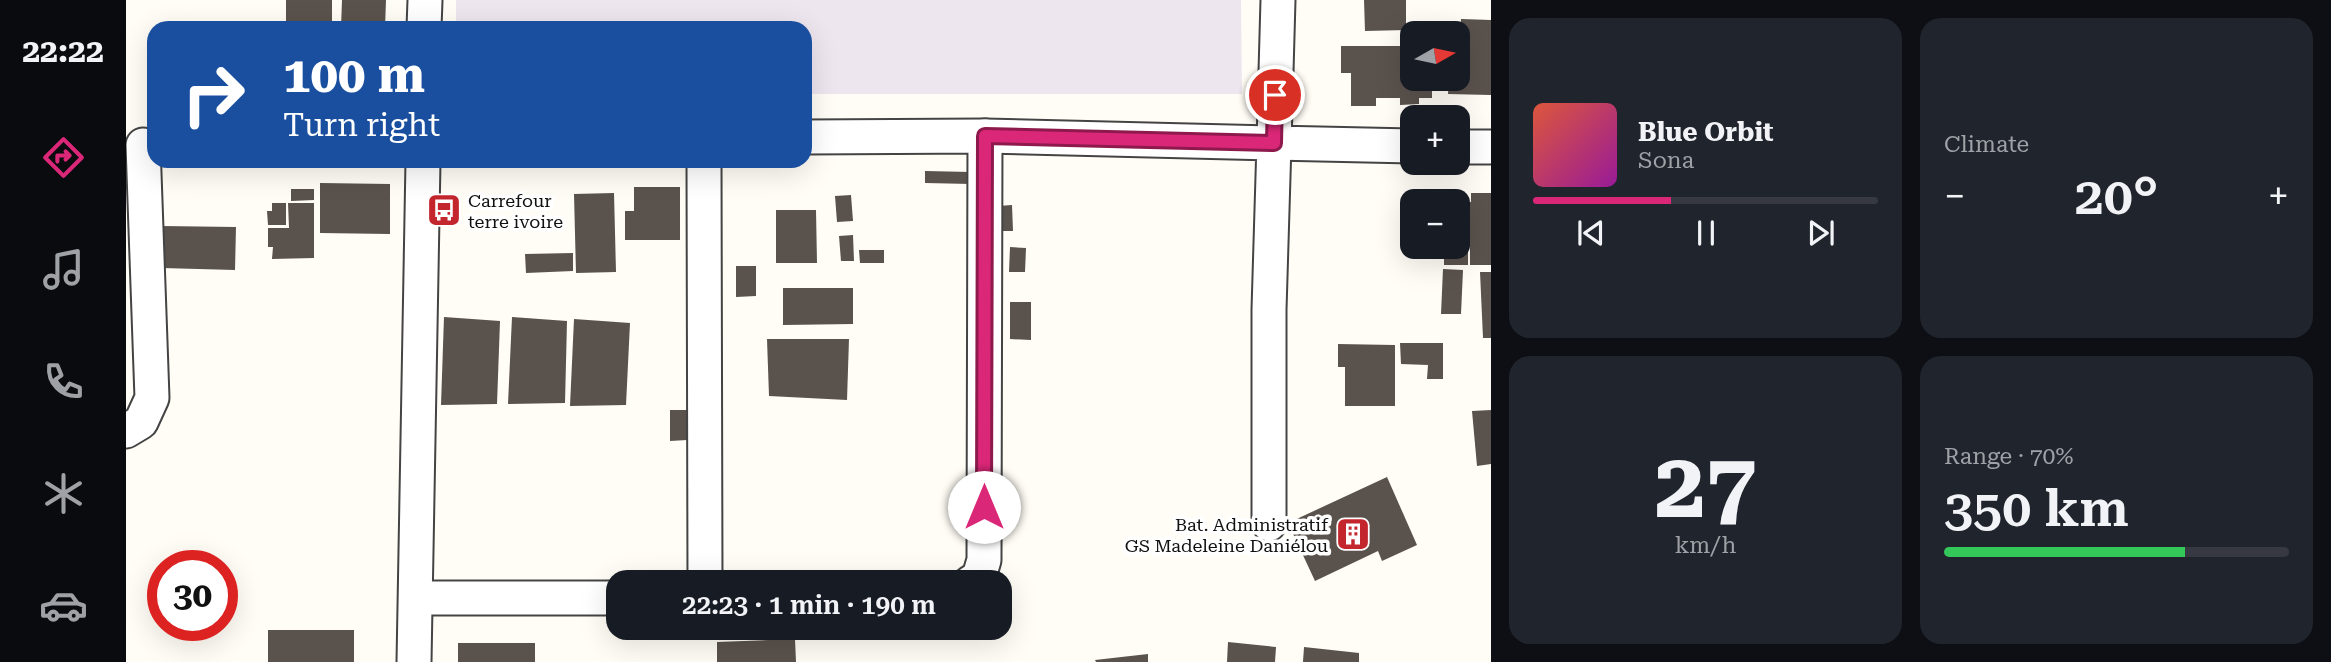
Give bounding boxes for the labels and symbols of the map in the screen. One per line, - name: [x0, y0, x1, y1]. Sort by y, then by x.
- north arrow: [1400, 21, 1470, 91]
- pin: [1245, 65, 1305, 125]
- place label: Carrefour terre ivoire: [468, 190, 563, 232]
- bus stop icon: Carrefour terre ivoire: [425, 191, 463, 229]
- position arrow: [947, 470, 1021, 544]
- place label: Bat. Administratif GS Madeleine Daniélou: [1125, 514, 1329, 556]
- building icon: Bat. Administratif GS Madeleine Daniélou: [1334, 515, 1372, 553]
- speed limit sign: 30: [147, 550, 238, 641]

